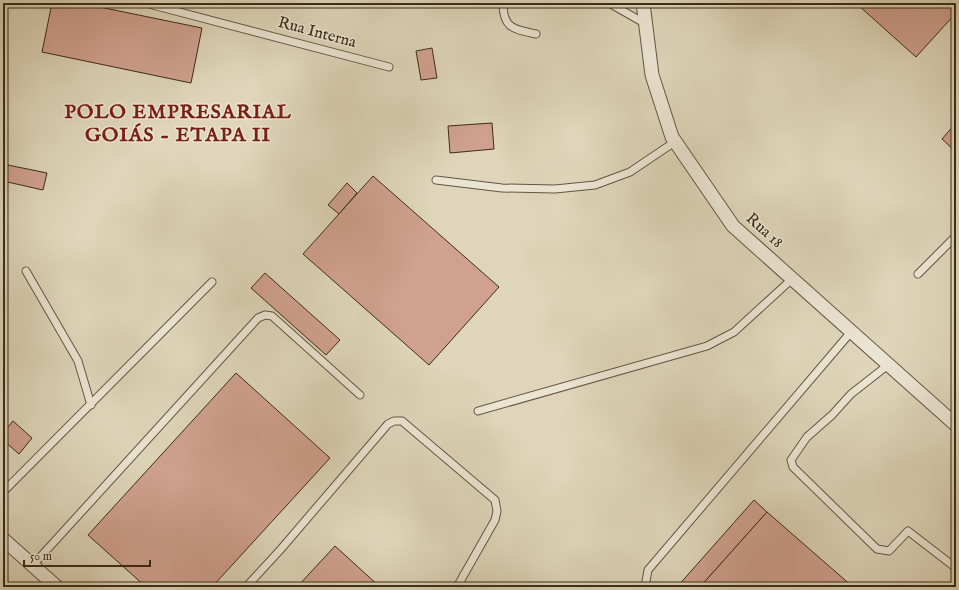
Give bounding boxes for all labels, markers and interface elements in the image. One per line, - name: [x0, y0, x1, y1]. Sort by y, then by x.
- street label: Rua Interna: [276, 13, 358, 53]
- district label: POLO EMPRESARIAL GOIÁS - ETAPA II: [64, 100, 292, 148]
- street label: Rua 18: [741, 209, 787, 253]
- scale bar: [24, 542, 150, 568]
- text: 50 m: [30, 549, 52, 564]

